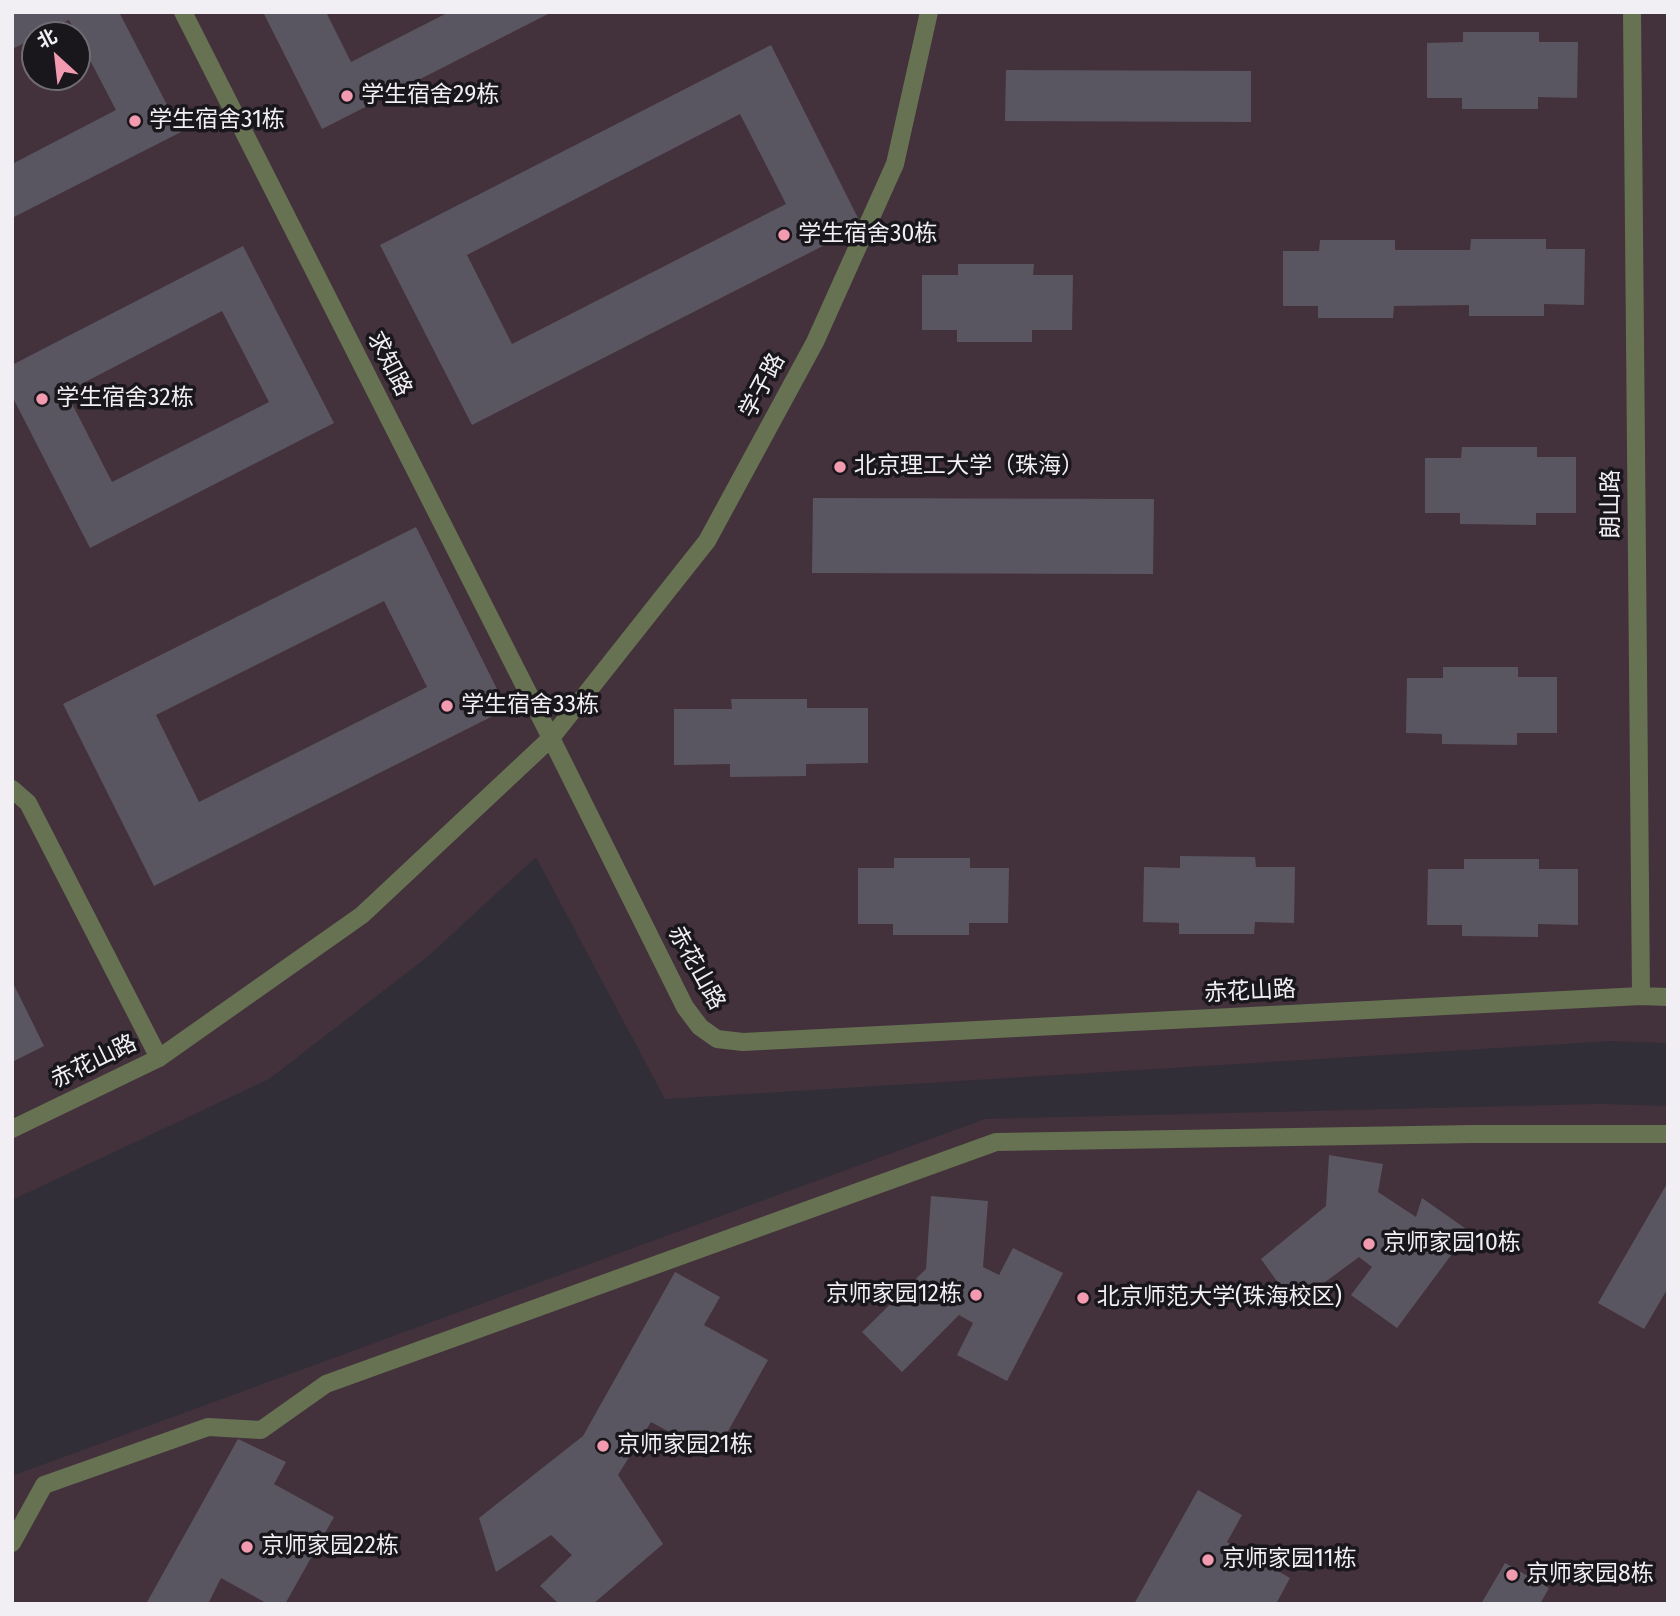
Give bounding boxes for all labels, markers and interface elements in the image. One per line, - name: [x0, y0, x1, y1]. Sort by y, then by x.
- north arrow: [21, 21, 91, 91]
- text: 北: [33, 24, 61, 53]
- place label: 学生宿舍29栋: [361, 82, 499, 110]
- marker: 学生宿舍29栋: [339, 88, 355, 104]
- place label: 学生宿舍31栋: [149, 107, 285, 135]
- marker: 学生宿舍31栋: [127, 113, 143, 129]
- place label: 学生宿舍30栋: [798, 221, 937, 249]
- marker: 学生宿舍30栋: [776, 227, 792, 243]
- street label: 求知路: [361, 327, 417, 401]
- street label: 学子路: [735, 349, 791, 423]
- place label: 学生宿舍32栋: [56, 385, 194, 413]
- marker: 学生宿舍32栋: [34, 391, 50, 407]
- place label: 北京理工大学（珠海）: [854, 453, 1084, 481]
- marker: 北京理工大学（珠海）: [832, 459, 848, 475]
- street label: 朗山路: [1598, 470, 1626, 538]
- place label: 学生宿舍33栋: [461, 692, 599, 720]
- marker: 学生宿舍33栋: [439, 698, 455, 714]
- street label: 赤花山路: [662, 921, 730, 1015]
- street label: 赤花山路: [1203, 976, 1297, 1008]
- street label: 赤花山路: [47, 1029, 141, 1095]
- place label: 京师家园10栋: [1383, 1230, 1521, 1258]
- marker: 京师家园10栋: [1361, 1236, 1377, 1252]
- place label: 京师家园12栋: [826, 1281, 962, 1309]
- place label: 北京师范大学(珠海校区): [1097, 1284, 1342, 1312]
- marker: 京师家园12栋: [968, 1287, 984, 1303]
- marker: 北京师范大学(珠海校区): [1075, 1290, 1091, 1306]
- place label: 京师家园21栋: [617, 1432, 753, 1460]
- marker: 京师家园21栋: [595, 1438, 611, 1454]
- place label: 京师家园22栋: [261, 1533, 399, 1561]
- marker: 京师家园22栋: [239, 1539, 255, 1555]
- place label: 京师家园11栋: [1222, 1546, 1357, 1574]
- marker: 京师家园11栋: [1200, 1552, 1216, 1568]
- place label: 京师家园8栋: [1526, 1561, 1654, 1589]
- marker: 京师家园8栋: [1504, 1567, 1520, 1583]

